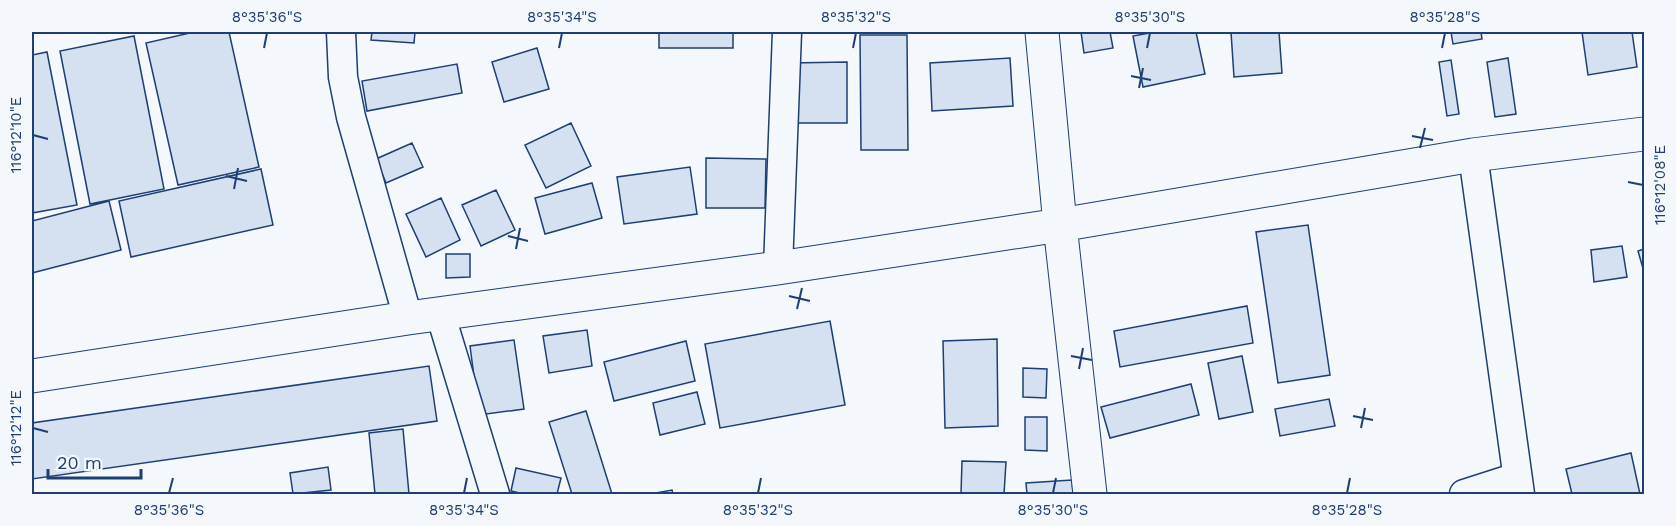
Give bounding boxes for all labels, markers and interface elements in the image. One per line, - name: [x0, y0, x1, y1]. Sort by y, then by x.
- text: 8°35'36"S: [232, 8, 302, 26]
- text: 8°35'34"S: [527, 8, 597, 26]
- text: 8°35'32"S: [821, 8, 891, 26]
- text: 8°35'30"S: [1115, 8, 1185, 26]
- text: 8°35'28"S: [1410, 8, 1480, 26]
- text: 116°12'10"E: [7, 97, 25, 173]
- text: 116°12'08"E: [1651, 145, 1669, 225]
- text: 116°12'12"E: [7, 390, 25, 466]
- scale bar: [48, 442, 141, 480]
- text: 20 m: [57, 452, 102, 473]
- text: 8°35'36"S: [134, 501, 204, 519]
- text: 8°35'34"S: [429, 501, 499, 519]
- text: 8°35'32"S: [723, 501, 793, 519]
- text: 8°35'30"S: [1018, 501, 1088, 519]
- text: 8°35'28"S: [1312, 501, 1382, 519]

